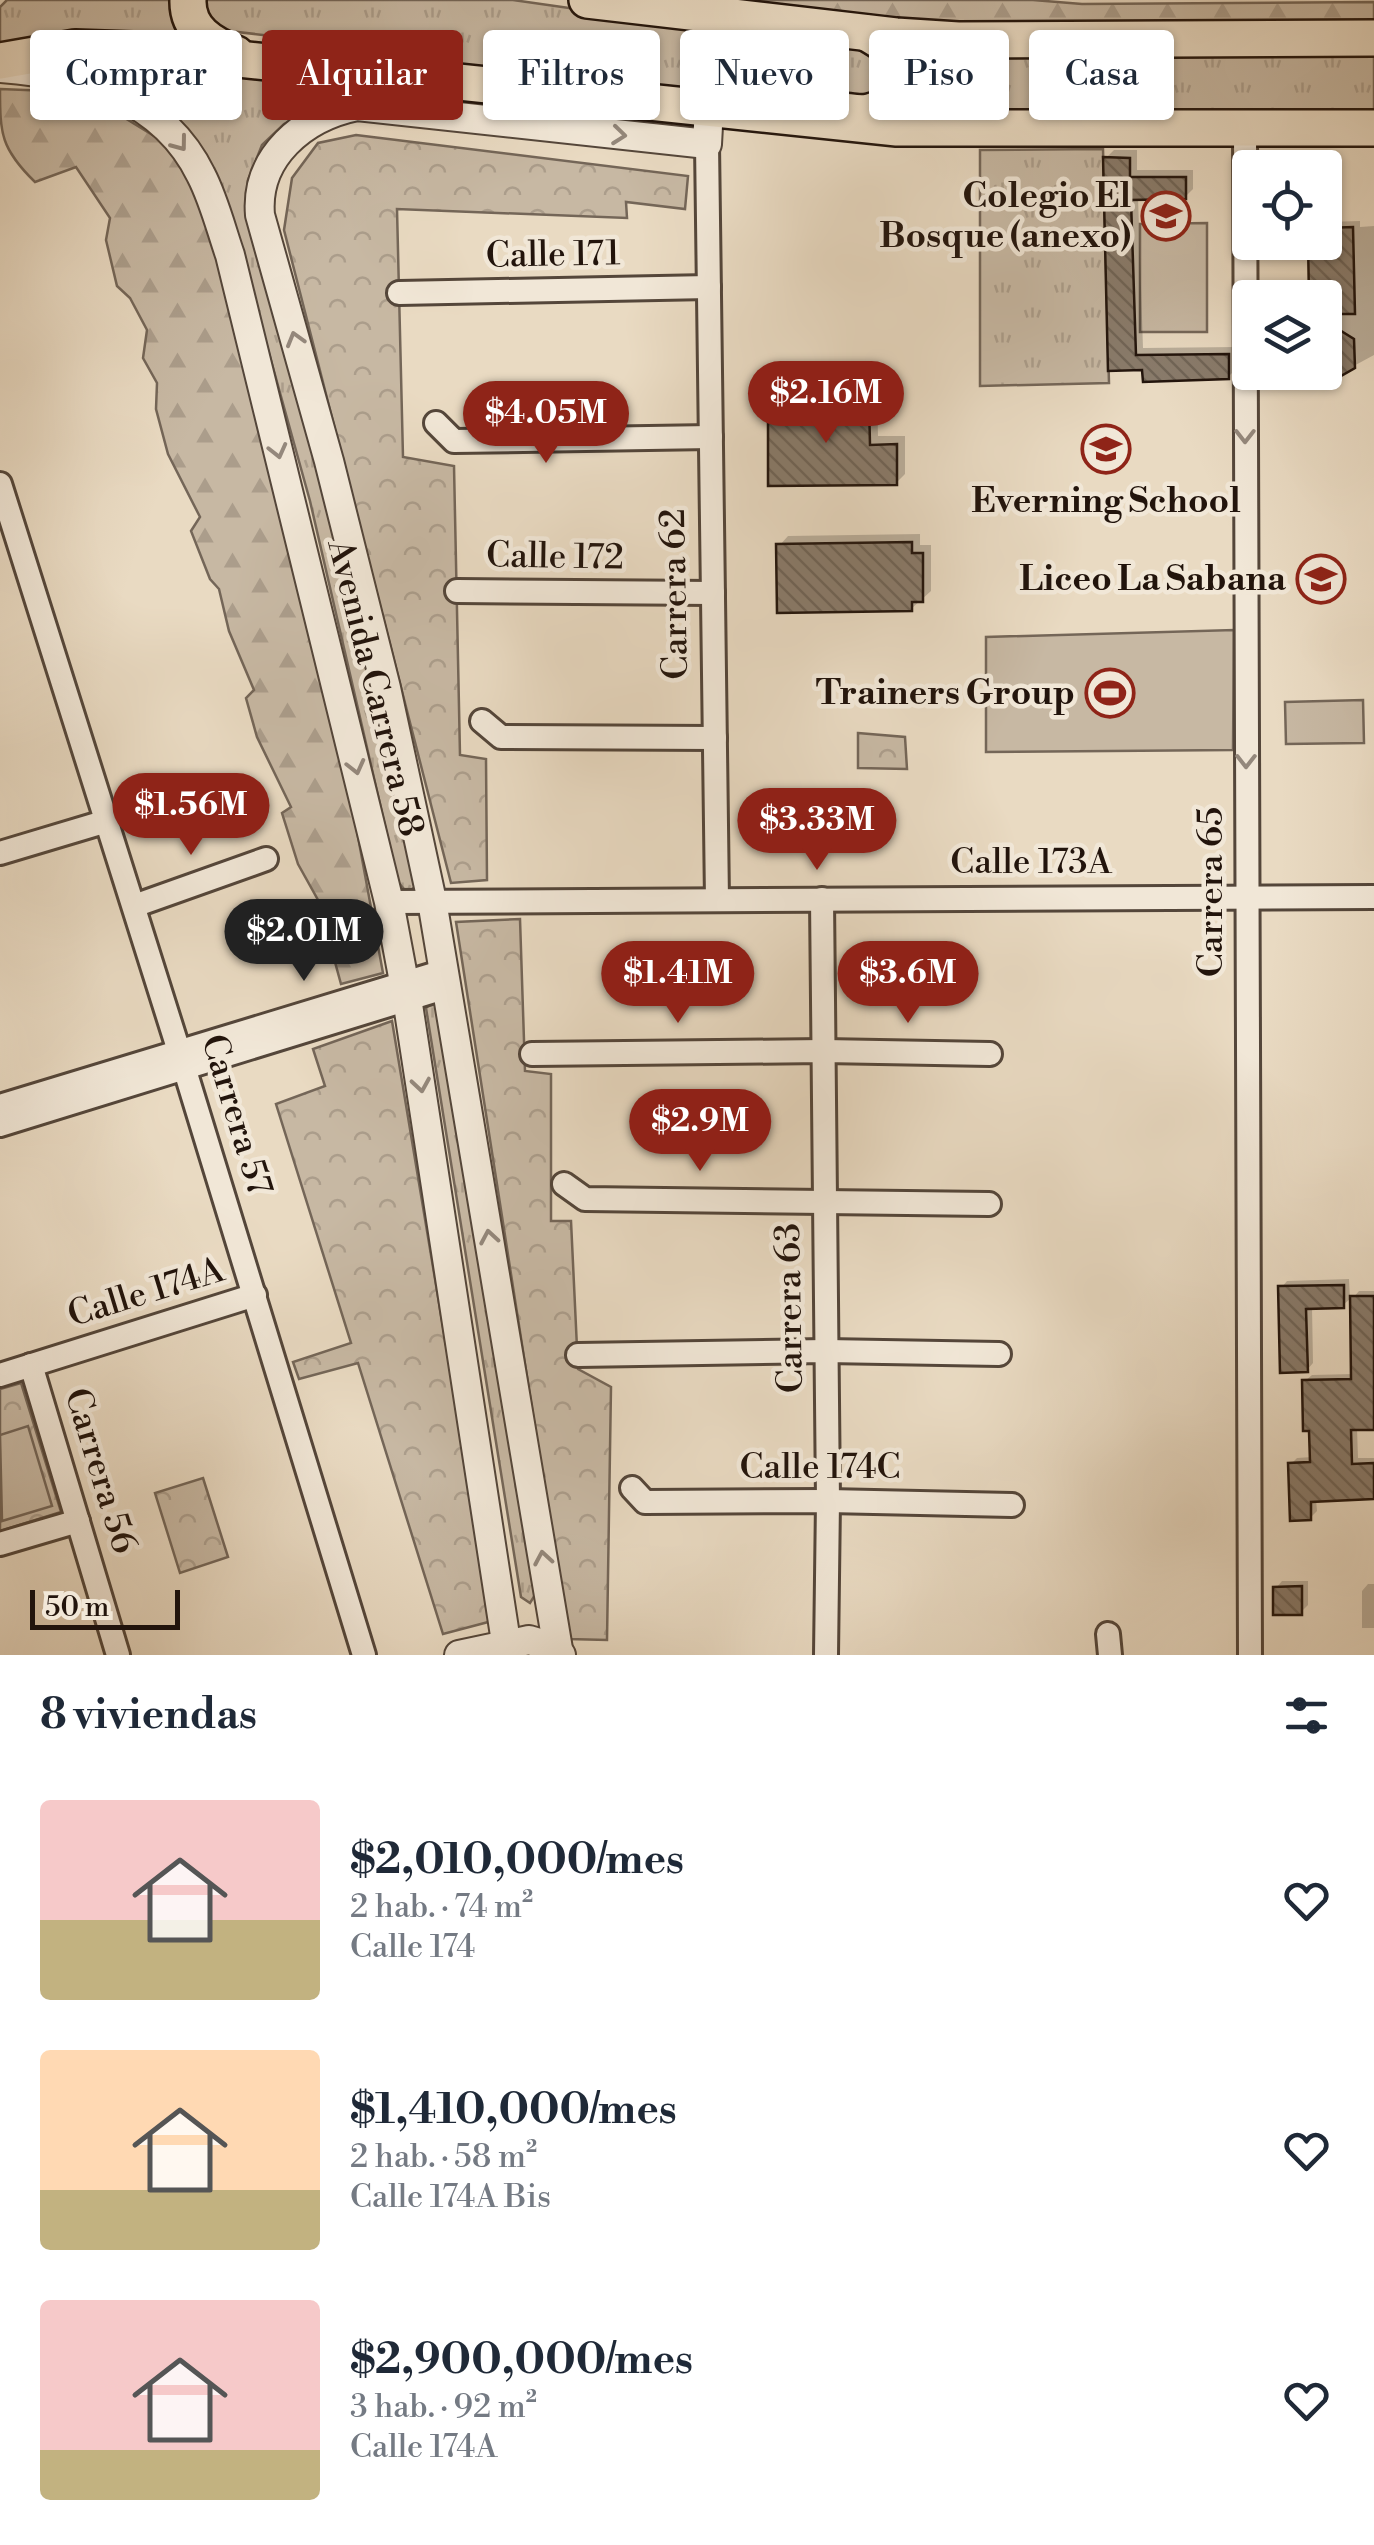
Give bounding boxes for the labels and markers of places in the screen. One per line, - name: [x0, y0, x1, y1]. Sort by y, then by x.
- place label: Colegio El Bosque (anexo): [879, 175, 1131, 258]
- school or university icon: Colegio El Bosque (anexo): [1140, 190, 1192, 242]
- pin: $2.16M: [745, 361, 907, 446]
- pin: $4.05M: [465, 381, 627, 466]
- school or university icon: Everning School: [1080, 423, 1132, 475]
- place label: Everning School: [971, 480, 1241, 523]
- school or university icon: Liceo La Sabana: [1295, 553, 1347, 605]
- place label: Liceo La Sabana: [1019, 558, 1287, 601]
- sports icon: Trainers Group: [1084, 667, 1136, 719]
- place label: Trainers Group: [816, 672, 1075, 715]
- pin: $1.56M: [110, 773, 272, 858]
- pin: $3.33M: [736, 788, 898, 873]
- pin: $2.01M: [223, 899, 385, 984]
- pin: $1.41M: [597, 941, 759, 1026]
- pin: $3.6M: [838, 941, 978, 1026]
- pin: $2.9M: [630, 1089, 770, 1174]

